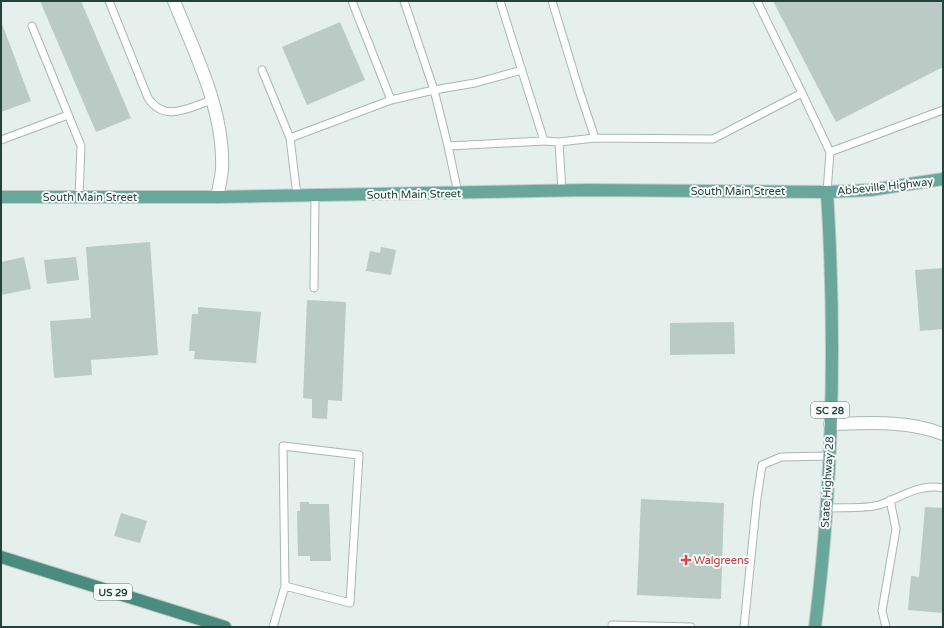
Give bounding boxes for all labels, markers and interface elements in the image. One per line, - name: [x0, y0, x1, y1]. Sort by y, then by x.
- street label: Abbeville Highway: [836, 175, 934, 198]
- street label: South Main Street: [691, 185, 785, 198]
- street label: South Main Street: [367, 187, 461, 202]
- street label: South Main Street: [43, 191, 137, 204]
- road number: SC 28: [811, 402, 849, 418]
- street label: State Highway 28: [819, 436, 836, 528]
- place label: Walgreens: [694, 554, 749, 567]
- marker: Walgreens: [681, 555, 691, 565]
- road number: US 29: [94, 584, 132, 600]

